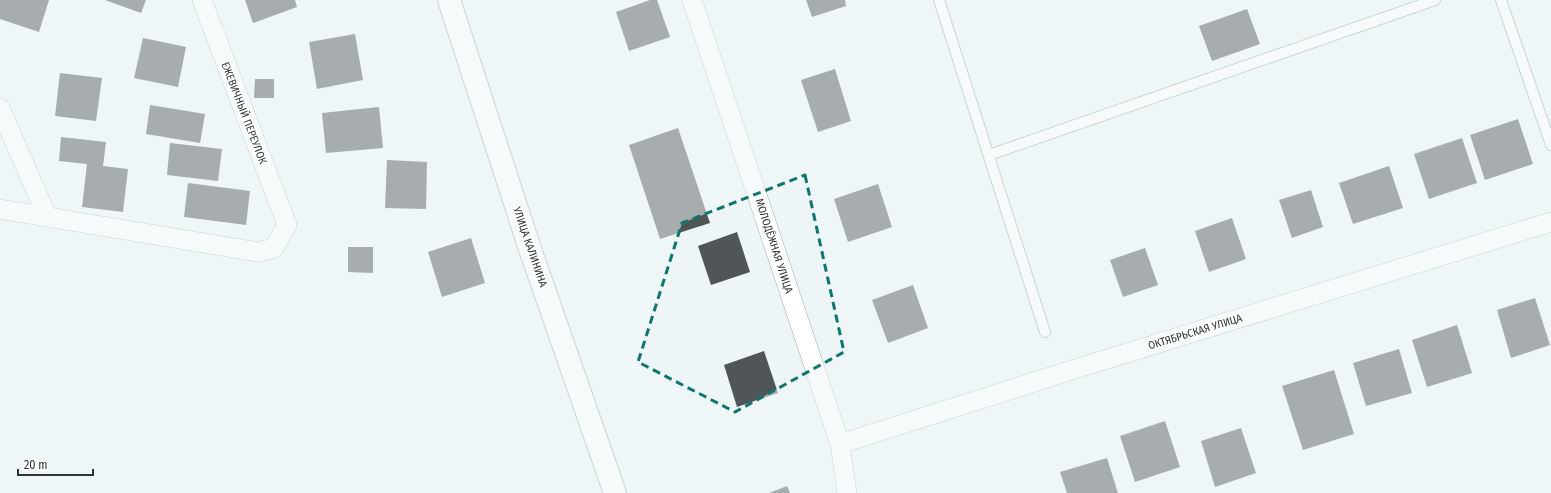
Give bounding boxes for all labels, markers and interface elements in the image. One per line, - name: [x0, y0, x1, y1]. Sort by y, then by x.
- street label: ЕЖЕВИЧНЫЙ ПЕРЕУЛОК: [219, 60, 270, 166]
- street label: МОЛОДЁЖНАЯ УЛИЦА: [753, 197, 796, 295]
- street label: УЛИЦА КАЛИНИНА: [510, 204, 550, 289]
- street label: ОКТЯБРЬСКАЯ УЛИЦА: [1146, 311, 1244, 352]
- scale bar: [18, 451, 93, 477]
- text: 20 m: [24, 458, 48, 472]

